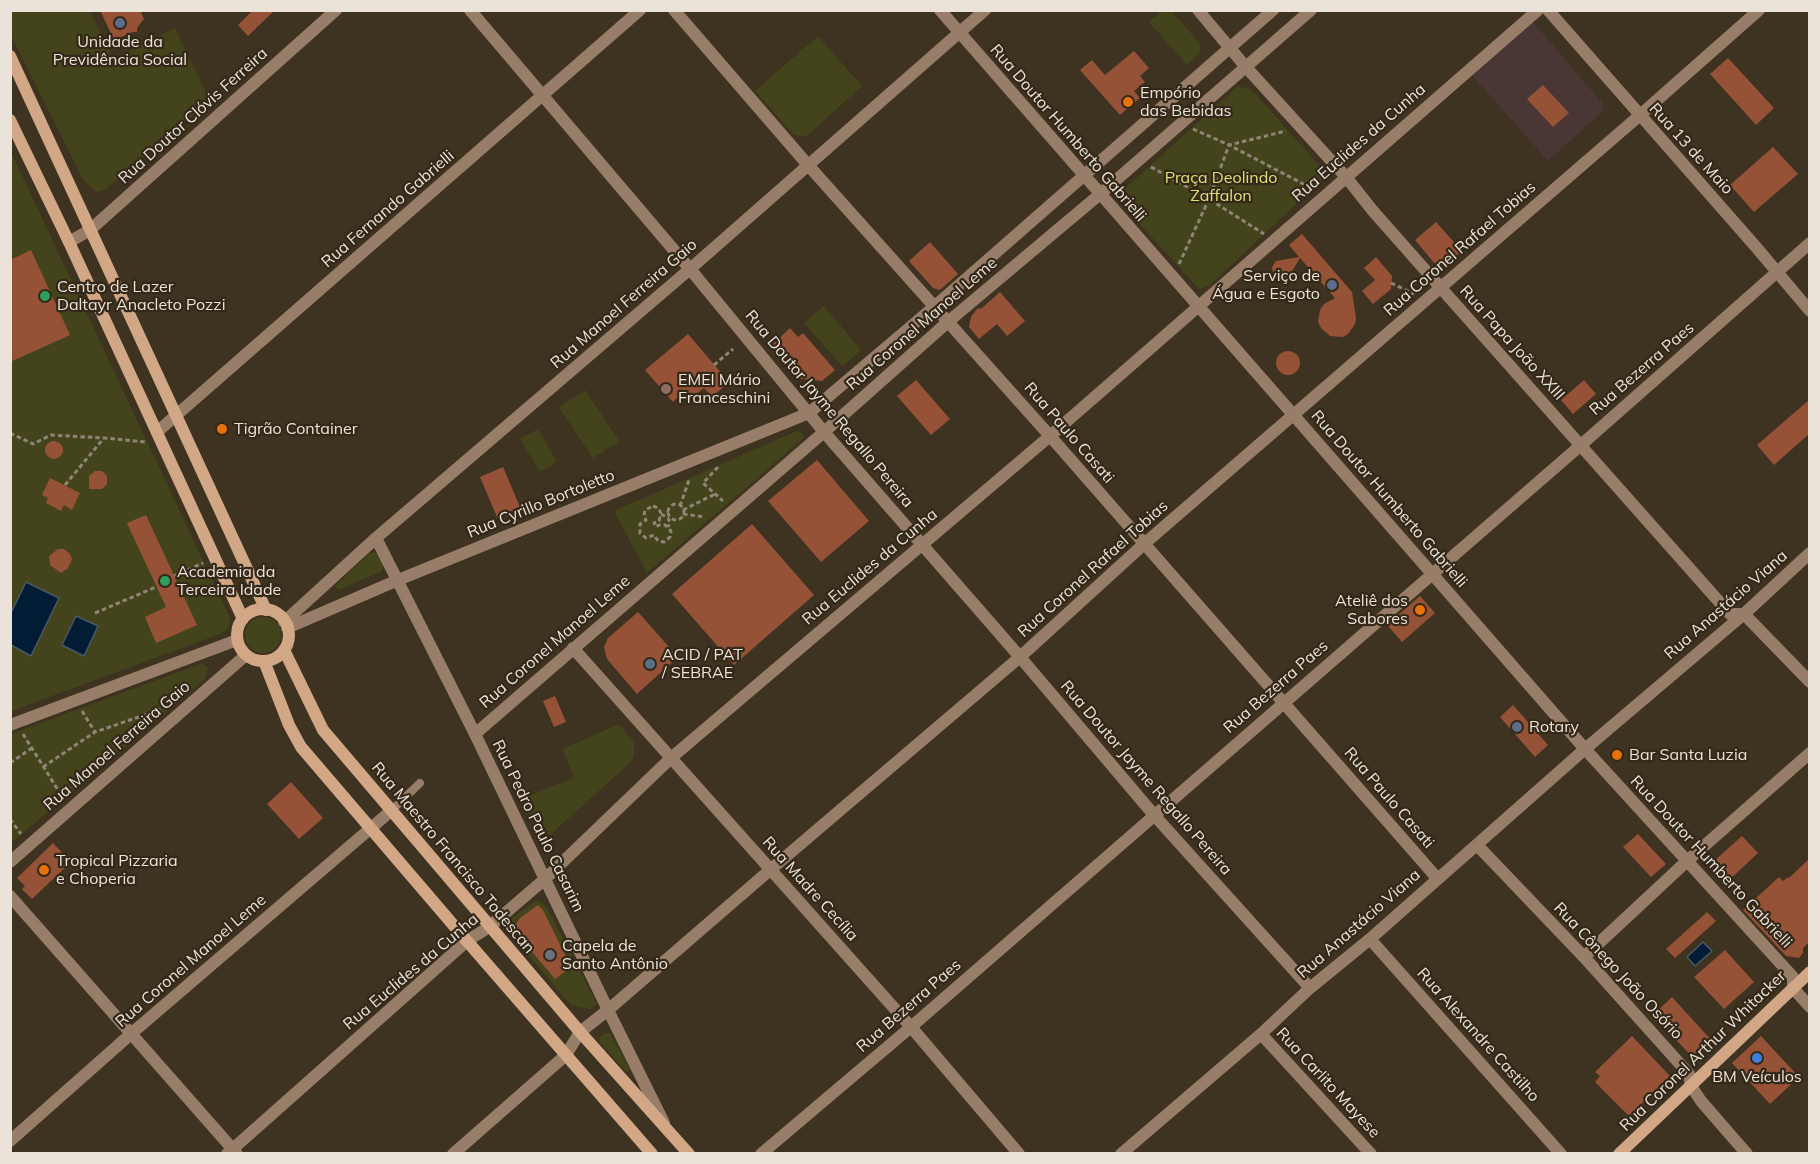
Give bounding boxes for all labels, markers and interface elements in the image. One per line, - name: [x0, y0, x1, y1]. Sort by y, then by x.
- marker: Unidade da Previdência Social: [113, 16, 127, 30]
- place label: Unidade da Previdência Social: [53, 32, 187, 70]
- street label: Rua Doutor Humberto Gabrielli: [986, 40, 1150, 226]
- street label: Rua Doutor Clóvis Ferreira: [115, 44, 271, 188]
- street label: Rua Euclides da Cunha: [1288, 80, 1430, 206]
- place label: Empório das Bebidas: [1140, 83, 1231, 121]
- marker: Empório das Bebidas: [1121, 95, 1135, 109]
- street label: Rua 13 de Maio: [1645, 99, 1737, 199]
- street label: Rua Fernando Gabrielli: [318, 146, 458, 272]
- park label: Praça Deolindo Zaffalon: [1165, 168, 1277, 206]
- street label: Rua Coronel Rafael Tobias: [1380, 178, 1540, 320]
- street label: Rua Manoel Ferreira Gaio: [547, 235, 701, 373]
- street label: Rua Coronel Manoel Leme: [843, 253, 1001, 395]
- place label: Serviço de Água e Esgoto: [1212, 266, 1320, 304]
- place label: Centro de Lazer Daltayr Anacleto Pozzi: [57, 277, 225, 315]
- marker: Serviço de Água e Esgoto: [1325, 278, 1339, 292]
- street label: Rua Papa João XXIII: [1455, 282, 1569, 404]
- marker: Centro de Lazer Daltayr Anacleto Pozzi: [38, 289, 52, 303]
- street label: Rua Doutor Jayme Regallo Pereira: [741, 307, 917, 511]
- street label: Rua Bezerra Paes: [1586, 318, 1698, 420]
- place label: EMEI Mário Franceschini: [678, 370, 770, 408]
- street label: Rua Paulo Casati: [1020, 379, 1118, 487]
- marker: EMEI Mário Franceschini: [659, 382, 673, 396]
- street label: Rua Doutor Humberto Gabrielli: [1307, 406, 1471, 592]
- place label: Tigrão Container: [234, 419, 358, 439]
- marker: Tigrão Container: [215, 422, 229, 436]
- street label: Rua Cyrillo Bortoletto: [465, 466, 617, 542]
- street label: Rua Coronel Rafael Tobias: [1014, 497, 1172, 641]
- street label: Rua Euclides da Cunha: [799, 505, 941, 629]
- street label: Rua Anastácio Viana: [1661, 546, 1791, 664]
- place label: Academia da Terceira Idade: [177, 562, 281, 600]
- street label: Rua Coronel Manoel Leme: [476, 571, 634, 713]
- marker: Academia da Terceira Idade: [158, 574, 172, 588]
- place label: Ateliê dos Sabores: [1335, 591, 1408, 629]
- marker: Ateliê dos Sabores: [1413, 603, 1427, 617]
- street label: Rua Bezerra Paes: [1220, 636, 1332, 738]
- place label: ACID / PAT / SEBRAE: [662, 645, 743, 683]
- marker: ACID / PAT / SEBRAE: [643, 657, 657, 671]
- street label: Rua Manoel Ferreira Gaio: [40, 677, 194, 815]
- street label: Rua Doutor Jayme Regallo Pereira: [1056, 677, 1236, 879]
- place label: Rotary: [1529, 717, 1579, 737]
- marker: Rotary: [1510, 720, 1524, 734]
- street label: Rua Pedro Paulo Casarim: [488, 737, 588, 915]
- street label: Rua Paulo Casati: [1340, 744, 1438, 852]
- place label: Bar Santa Luzia: [1629, 745, 1747, 765]
- marker: Bar Santa Luzia: [1610, 748, 1624, 762]
- street label: Rua Maestro Francisco Todescan: [367, 759, 539, 957]
- street label: Rua Doutor Humberto Gabrielli: [1626, 772, 1796, 952]
- street label: Rua Madre Cecília: [758, 833, 862, 945]
- place label: Tropical Pizzaria e Choperia: [56, 851, 178, 889]
- marker: Tropical Pizzaria e Choperia: [37, 863, 51, 877]
- street label: Rua Anastácio Viana: [1294, 865, 1424, 983]
- street label: Rua Coronel Manoel Leme: [112, 890, 270, 1032]
- street label: Rua Cônego João Osório: [1550, 899, 1686, 1043]
- street label: Rua Euclides da Cunha: [340, 910, 482, 1034]
- place label: Capela de Santo Antônio: [562, 936, 668, 974]
- marker: Capela de Santo Antônio: [543, 948, 557, 962]
- street label: Rua Bezerra Paes: [853, 955, 965, 1057]
- street label: Rua Alexandre Castilho: [1413, 964, 1543, 1106]
- street label: Rua Coronel Arthur Whitacker: [1616, 967, 1790, 1135]
- street label: Rua Carlito Mayese: [1272, 1024, 1384, 1142]
- marker: BM Veículos: [1750, 1051, 1764, 1065]
- place label: BM Veículos: [1712, 1067, 1802, 1087]

